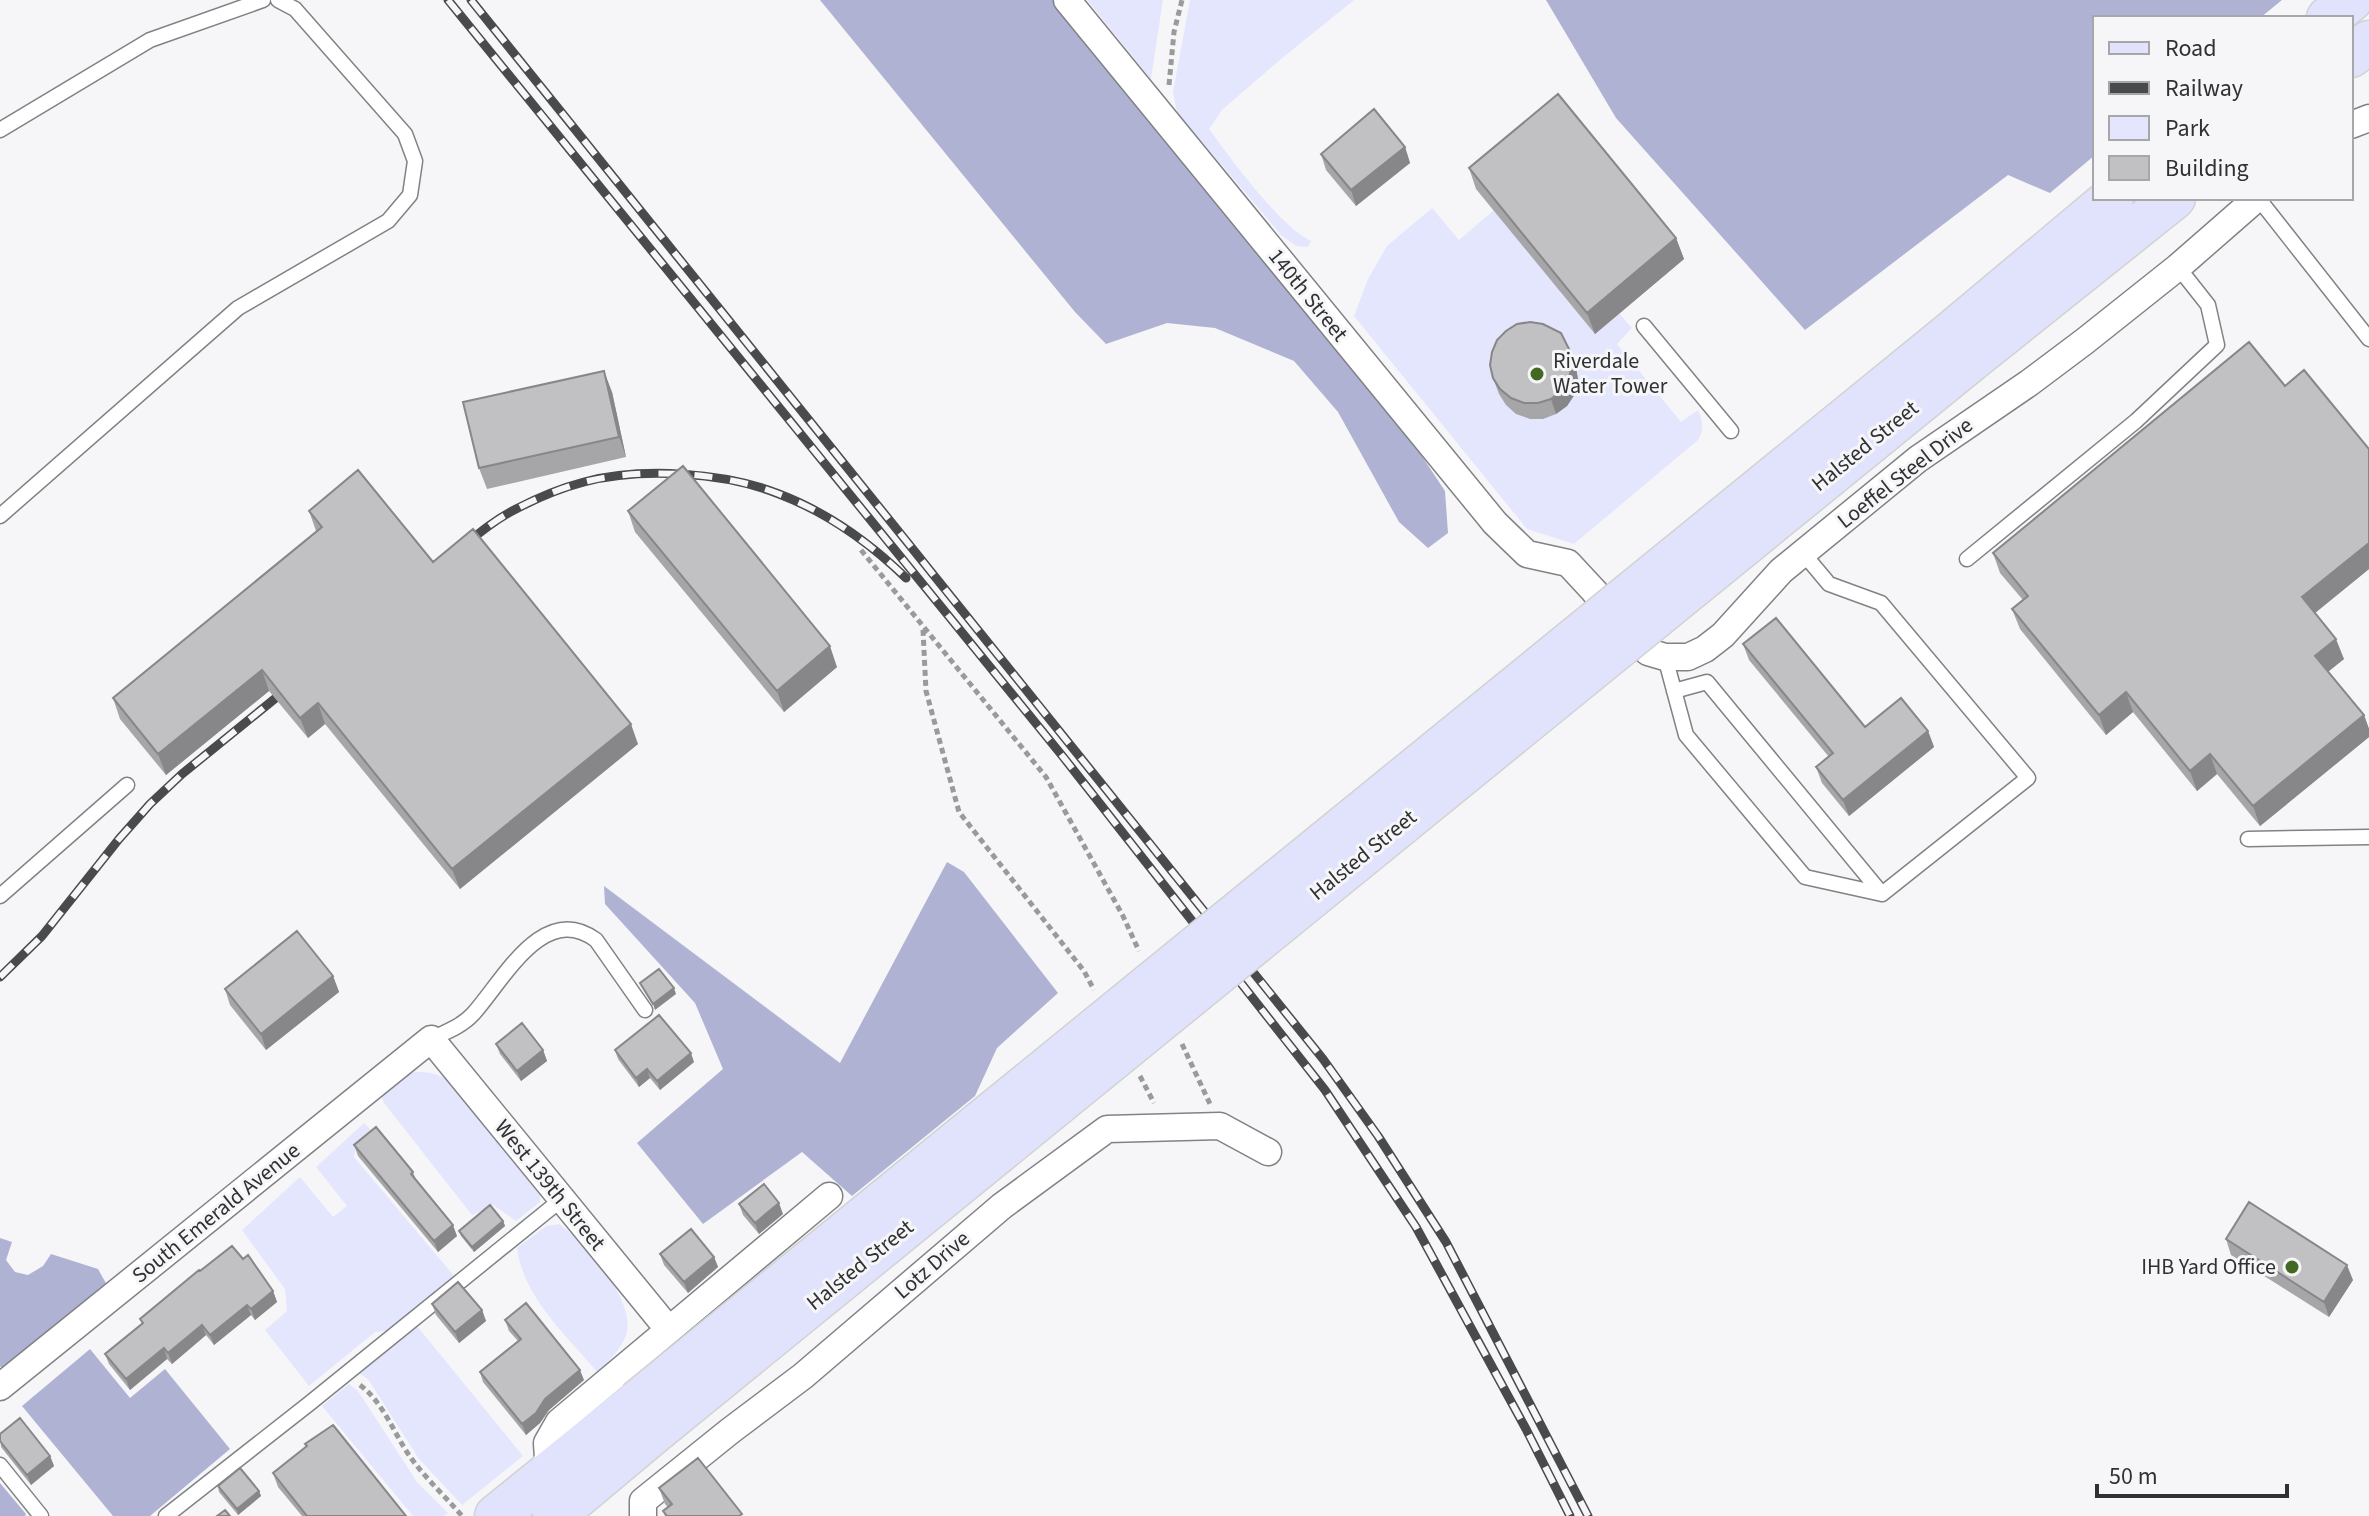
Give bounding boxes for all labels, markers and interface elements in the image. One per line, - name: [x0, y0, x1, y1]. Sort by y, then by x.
- legend: [2093, 16, 2353, 200]
- text: Road: [2165, 31, 2217, 66]
- text: Railway: [2165, 71, 2243, 106]
- text: Park: [2165, 111, 2210, 146]
- text: Building: [2165, 151, 2249, 186]
- street label: 140th Street: [1260, 242, 1356, 349]
- place label: Riverdale Water Tower: [1553, 345, 1668, 402]
- marker: Riverdale Water Tower: [1528, 365, 1546, 383]
- street label: Halsted Street: [1805, 392, 1926, 499]
- street label: Loeffel Steel Drive: [1830, 410, 1980, 536]
- street label: Halsted Street: [1303, 801, 1424, 908]
- street label: West 139th Street: [487, 1113, 613, 1258]
- street label: South Emerald Avenue: [125, 1135, 307, 1291]
- street label: Halsted Street: [800, 1211, 921, 1318]
- street label: Lotz Drive: [887, 1223, 977, 1307]
- place label: IHB Yard Office: [2141, 1251, 2276, 1283]
- marker: IHB Yard Office: [2283, 1258, 2301, 1276]
- scale bar: [2097, 1448, 2287, 1498]
- text: 50 m: [2109, 1459, 2158, 1494]

